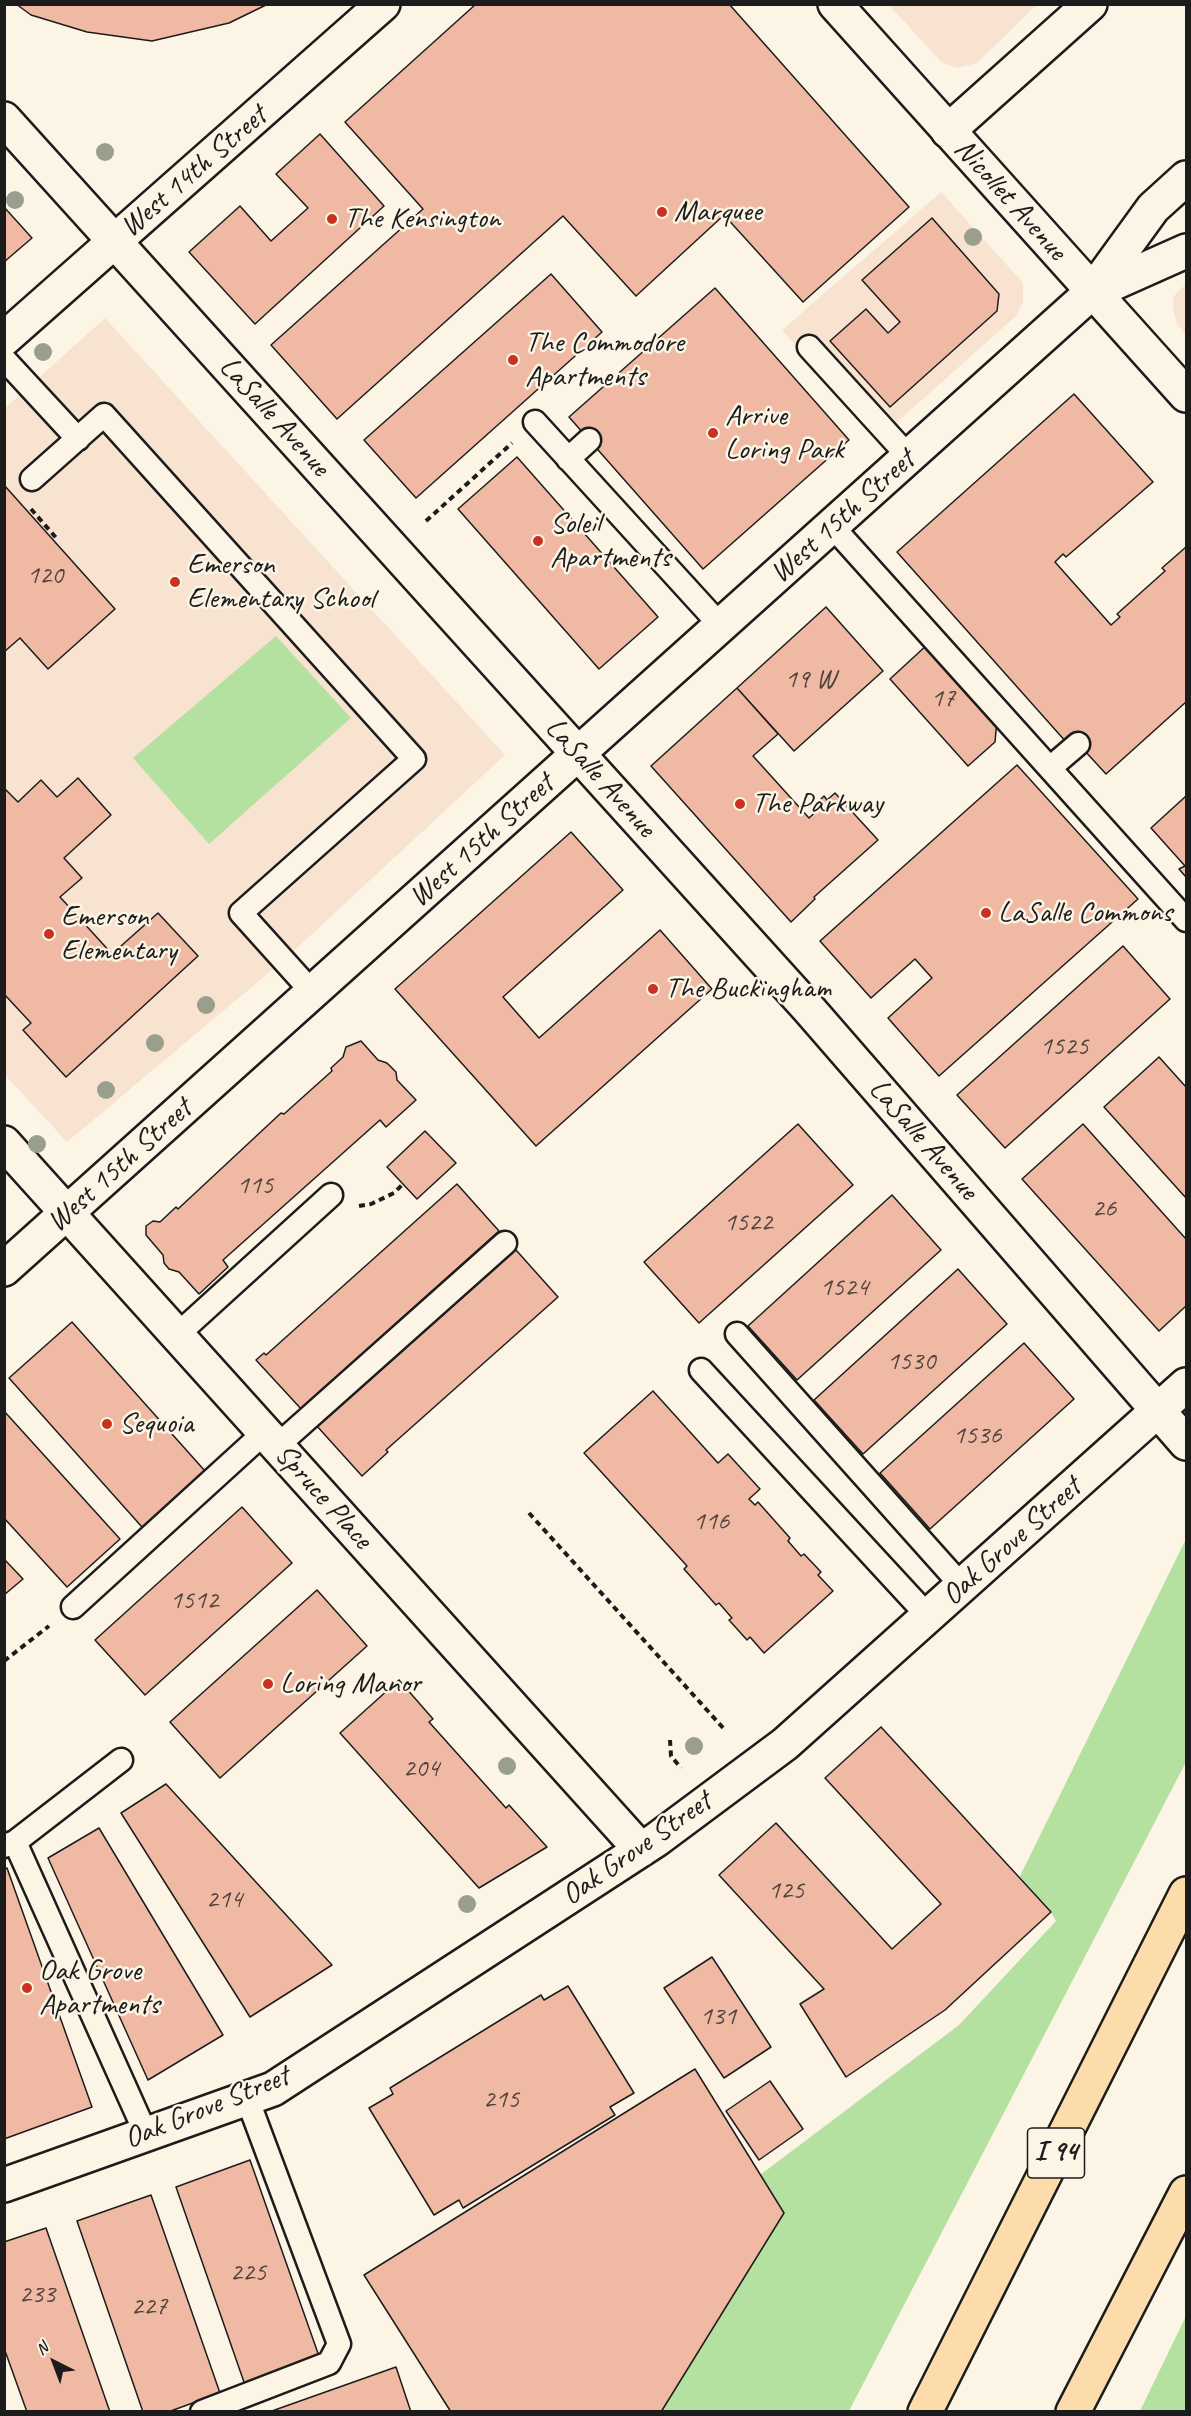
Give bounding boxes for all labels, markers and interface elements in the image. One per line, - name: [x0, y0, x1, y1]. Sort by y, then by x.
- street label: West 14th Street: [113, 99, 275, 245]
- street label: Nicollet Avenue: [946, 132, 1074, 268]
- place label: Marquee: [674, 194, 761, 230]
- place label: The Kensington: [344, 201, 500, 237]
- marker: Marquee: [655, 205, 669, 219]
- marker: The Kensington: [325, 212, 339, 226]
- place label: The Commodore Apartments: [525, 325, 684, 395]
- street label: LaSalle Avenue: [211, 350, 337, 484]
- marker: The Commodore Apartments: [506, 353, 520, 367]
- place label: Arrive Loring Park: [725, 398, 844, 468]
- marker: Arrive Loring Park: [706, 426, 720, 440]
- street label: West 15th Street: [763, 443, 923, 591]
- place label: Soleil Apartments: [550, 506, 670, 576]
- marker: Soleil Apartments: [531, 534, 545, 548]
- place label: Emerson Elementary School: [187, 547, 374, 618]
- house number: 120: [27, 560, 63, 592]
- marker: Emerson Elementary School: [168, 575, 182, 589]
- house number: 19 W: [785, 664, 835, 696]
- house number: 17: [931, 683, 955, 715]
- street label: LaSalle Avenue: [537, 711, 663, 845]
- street label: West 15th Street: [402, 767, 562, 915]
- place label: The Parkway: [752, 786, 883, 822]
- marker: The Parkway: [733, 797, 747, 811]
- place label: LaSalle Commons: [998, 895, 1172, 931]
- place label: Emerson Elementary: [61, 899, 177, 970]
- marker: LaSalle Commons: [979, 906, 993, 920]
- marker: Emerson Elementary: [42, 927, 56, 941]
- place label: The Buckingham: [665, 971, 831, 1007]
- marker: The Buckingham: [646, 982, 660, 996]
- house number: 1525: [1040, 1031, 1088, 1063]
- street label: LaSalle Avenue: [861, 1072, 985, 1208]
- street label: West 15th Street: [40, 1092, 200, 1240]
- house number: 115: [237, 1170, 273, 1202]
- house number: 26: [1092, 1193, 1116, 1225]
- house number: 1522: [724, 1207, 772, 1239]
- house number: 1524: [820, 1272, 868, 1304]
- house number: 1530: [887, 1346, 935, 1378]
- place label: Sequoia: [119, 1406, 193, 1442]
- marker: Sequoia: [100, 1417, 114, 1431]
- house number: 1536: [953, 1420, 1001, 1452]
- street label: Spruce Place: [267, 1437, 379, 1557]
- street label: Oak Grove Street: [935, 1470, 1089, 1614]
- house number: 116: [693, 1506, 729, 1538]
- house number: 1512: [170, 1585, 218, 1617]
- place label: Loring Manor: [280, 1666, 421, 1702]
- marker: Loring Manor: [261, 1677, 275, 1691]
- house number: 204: [403, 1753, 439, 1785]
- street label: Oak Grove Street: [555, 1784, 719, 1914]
- house number: 125: [768, 1875, 804, 1907]
- house number: 214: [206, 1884, 242, 1916]
- place label: Oak Grove Apartments: [39, 1953, 159, 2024]
- marker: Oak Grove Apartments: [20, 1981, 34, 1995]
- house number: 131: [700, 2001, 736, 2033]
- street label: Oak Grove Street: [119, 2059, 295, 2157]
- house number: 215: [483, 2084, 519, 2116]
- road number: I 94: [1028, 2128, 1084, 2178]
- house number: 225: [230, 2257, 266, 2289]
- house number: 233: [19, 2279, 55, 2311]
- house number: 227: [131, 2291, 167, 2323]
- north arrow: [24, 2332, 84, 2392]
- text: N: [32, 2338, 52, 2359]

